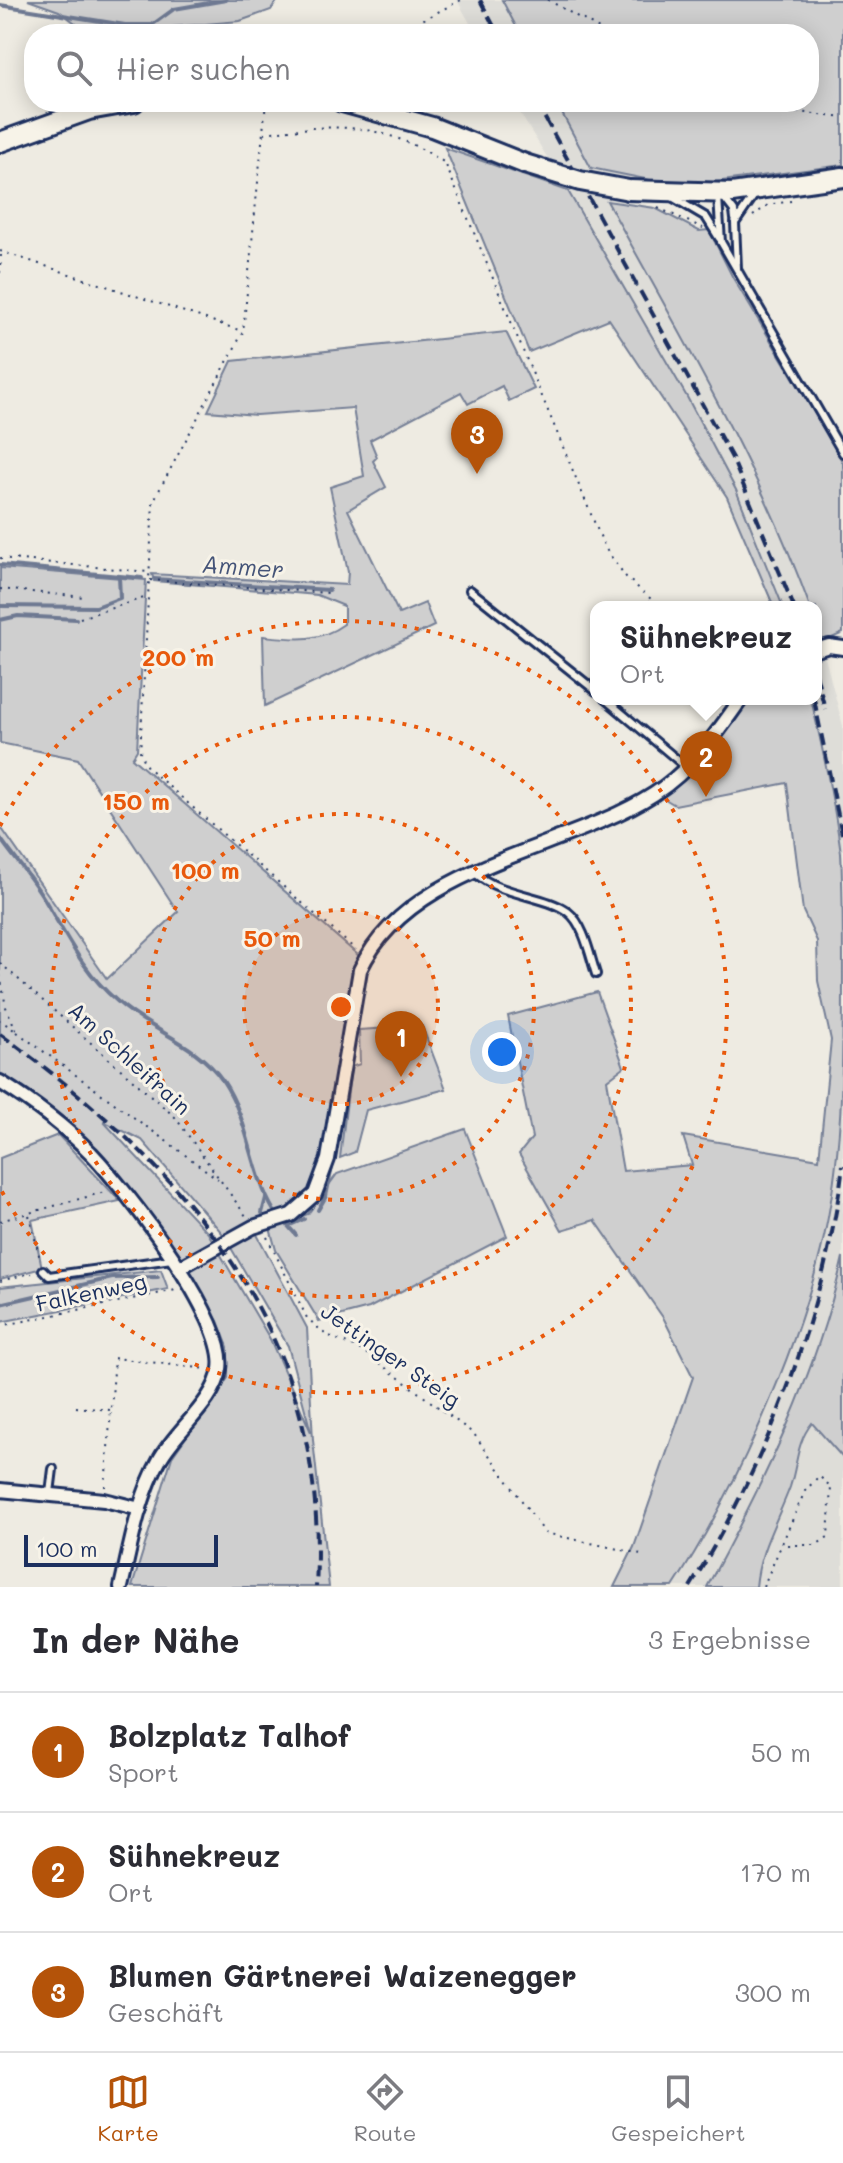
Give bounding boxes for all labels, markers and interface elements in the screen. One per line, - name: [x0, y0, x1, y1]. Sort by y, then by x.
- search box: [24, 24, 819, 112]
- icon: search: [52, 46, 96, 90]
- text: Hier suchen: [116, 48, 291, 88]
- pin: 3: [451, 408, 503, 474]
- water label: Ammer: [201, 548, 285, 584]
- popup: [590, 601, 822, 705]
- text: Sühnekreuz: [620, 616, 792, 656]
- text: 200 m: [142, 641, 214, 672]
- text: Ort: [620, 656, 665, 690]
- pin: 2: [680, 731, 732, 797]
- text: 150 m: [102, 785, 170, 816]
- text: 100 m: [170, 854, 240, 885]
- text: 50 m: [243, 922, 301, 953]
- centre of rings: [327, 993, 355, 1021]
- street label: Am Schleifrain: [62, 995, 198, 1121]
- pin: 1: [375, 1011, 427, 1077]
- your location: [482, 1032, 522, 1072]
- street label: Falkenweg: [33, 1266, 149, 1318]
- street label: Jettinger Steig: [316, 1296, 466, 1414]
- scale bar: [24, 1531, 218, 1567]
- text: 100 m: [36, 1534, 98, 1563]
- text: In der Nähe: [32, 1617, 240, 1662]
- text: 3 Ergebnisse: [648, 1622, 811, 1656]
- text: Bolzplatz Talhof: [108, 1715, 351, 1755]
- text: 1: [52, 1735, 64, 1769]
- text: 50 m: [751, 1735, 811, 1769]
- text: Sport: [108, 1755, 179, 1789]
- text: Sühnekreuz: [108, 1835, 280, 1875]
- text: 2: [51, 1855, 65, 1889]
- text: 170 m: [740, 1855, 811, 1889]
- text: Ort: [108, 1875, 153, 1909]
- text: Blumen Gärtnerei Waizenegger: [108, 1955, 577, 1995]
- text: 3: [50, 1975, 66, 2009]
- text: 300 m: [735, 1975, 811, 2009]
- text: Geschäft: [108, 1995, 224, 2029]
- tab: Karte: [97, 2070, 159, 2147]
- tab: Route: [354, 2070, 416, 2147]
- tab: Gespeichert: [611, 2070, 746, 2147]

